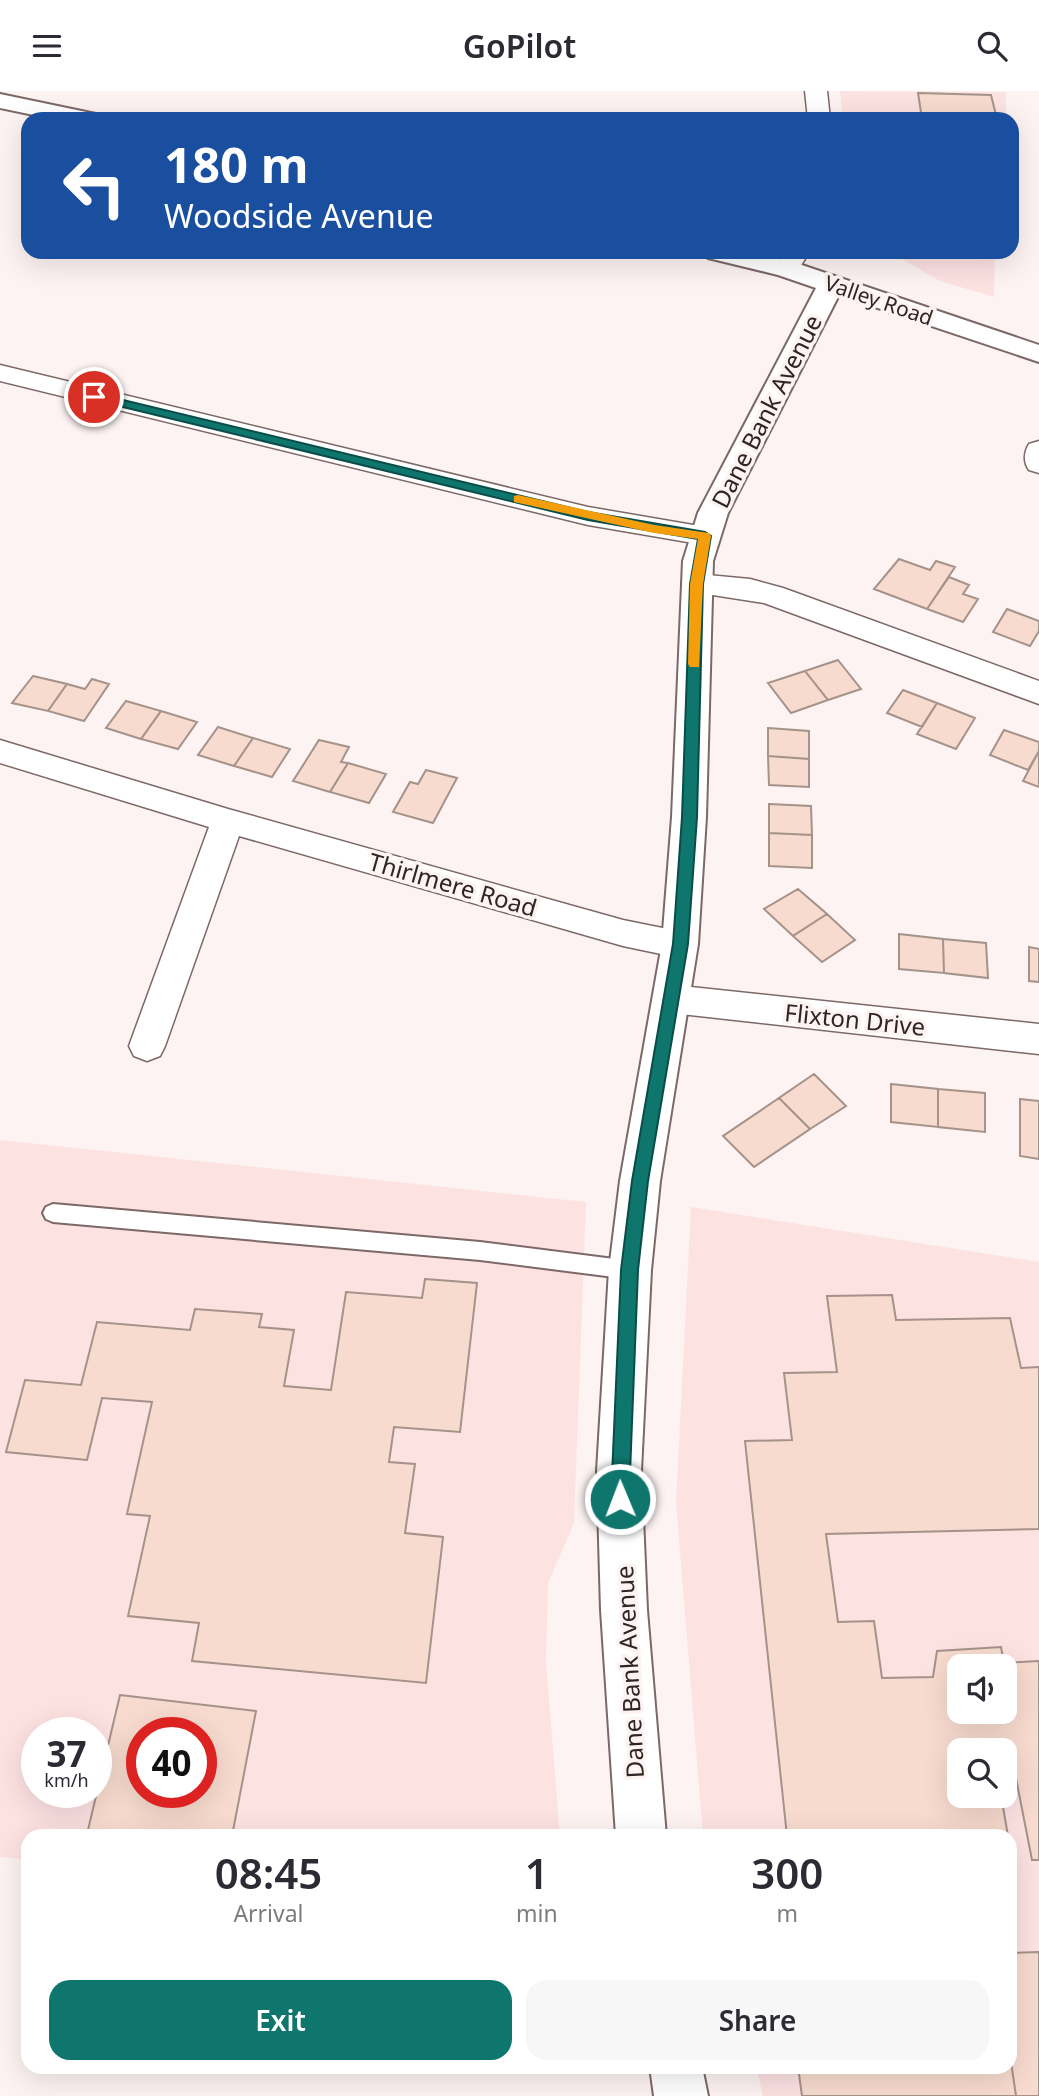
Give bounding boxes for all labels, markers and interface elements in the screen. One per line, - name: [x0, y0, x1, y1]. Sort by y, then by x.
- text: GoPilot: [463, 24, 576, 67]
- icon: menu: [28, 27, 66, 65]
- icon: search: [973, 27, 1011, 65]
- text: 180 m: [164, 131, 309, 197]
- icon: left: [49, 140, 140, 231]
- text: Woodside Avenue: [164, 194, 434, 237]
- street label: Valley Road: [821, 268, 937, 332]
- street label: Dane Bank Avenue: [703, 309, 829, 513]
- pin: [64, 367, 124, 427]
- icon: arrive: [75, 378, 113, 416]
- street label: Thirlmere Road: [365, 844, 541, 924]
- street label: Flixton Drive: [783, 995, 927, 1043]
- position arrow: [583, 1462, 657, 1536]
- street label: Dane Bank Avenue: [607, 1565, 651, 1779]
- map controls: [947, 1654, 1017, 1808]
- button: sound: [947, 1654, 1017, 1724]
- speed limit sign: 40: [126, 1717, 217, 1808]
- text: 37: [46, 1730, 87, 1777]
- button: search: [947, 1738, 1017, 1808]
- text: km/h: [44, 1768, 89, 1792]
- text: 08:45: [215, 1844, 322, 1901]
- text: 1: [525, 1844, 549, 1901]
- text: 300: [751, 1844, 823, 1901]
- text: Arrival: [233, 1897, 304, 1929]
- text: min: [516, 1897, 558, 1929]
- text: m: [777, 1897, 798, 1929]
- button: Exit: [49, 1980, 512, 2060]
- button: Share: [526, 1980, 989, 2060]

